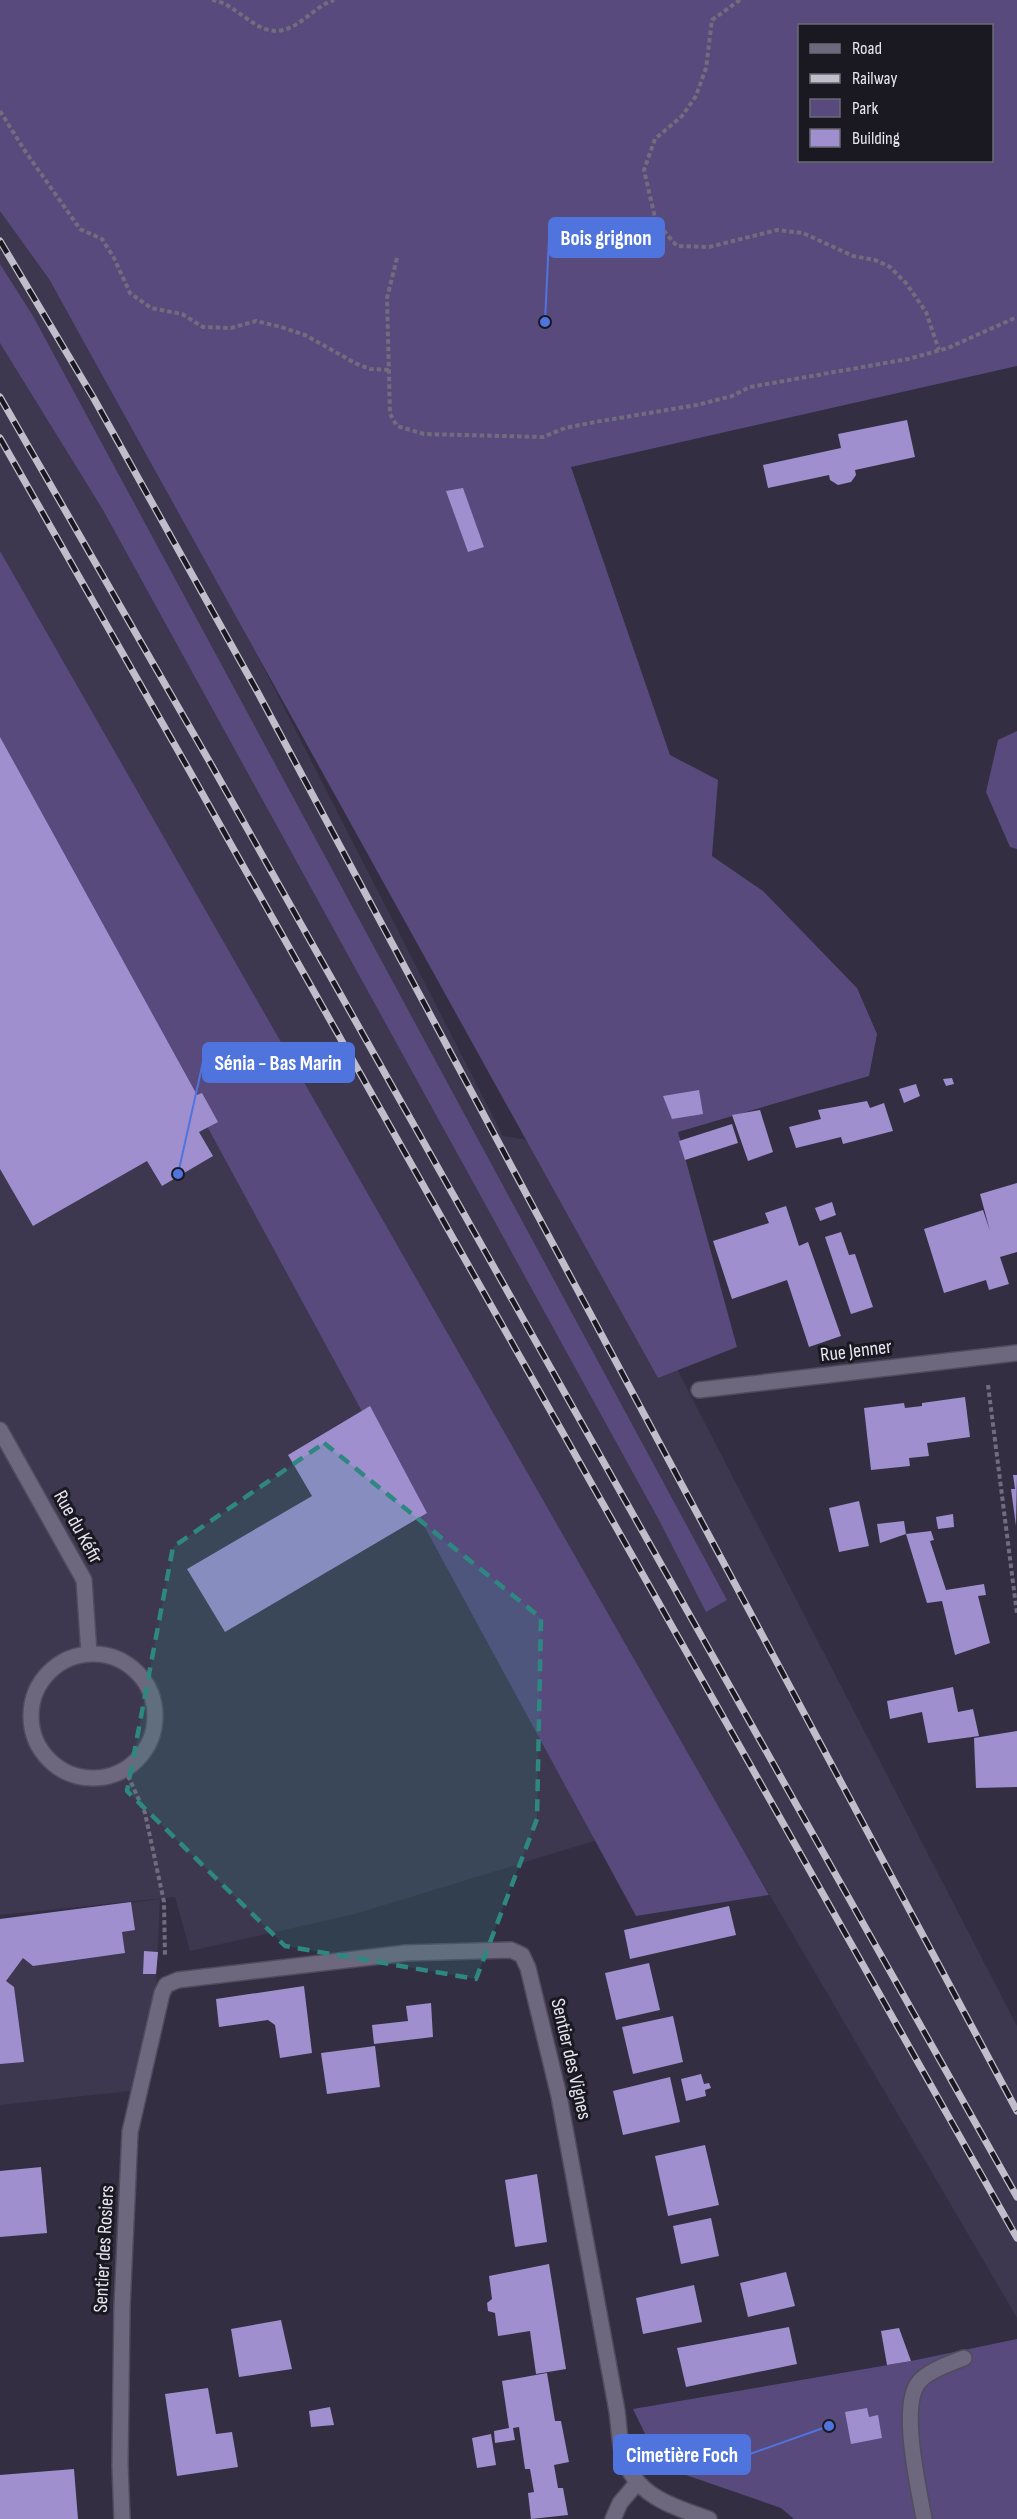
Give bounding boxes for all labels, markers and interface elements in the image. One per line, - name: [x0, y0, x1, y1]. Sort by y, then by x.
- legend: [798, 24, 993, 162]
- text: Road: [852, 38, 882, 59]
- text: Railway: [852, 68, 897, 89]
- text: Park: [852, 98, 878, 119]
- text: Building: [852, 128, 900, 149]
- callout: Bois grignon: [549, 218, 664, 257]
- text: Bois grignon: [560, 226, 652, 251]
- callout: Sénia - Bas Marin: [203, 1043, 354, 1082]
- text: Sénia - Bas Marin: [214, 1051, 342, 1076]
- street label: Rue Jenner: [819, 1335, 893, 1367]
- street label: Rue du Kéfir: [48, 1486, 108, 1568]
- street label: Sentier des Vignes: [545, 1996, 597, 2122]
- street label: Sentier des Rosiers: [89, 2185, 119, 2313]
- callout: Cimetière Foch: [614, 2435, 750, 2474]
- text: Cimetière Foch: [626, 2443, 738, 2468]

